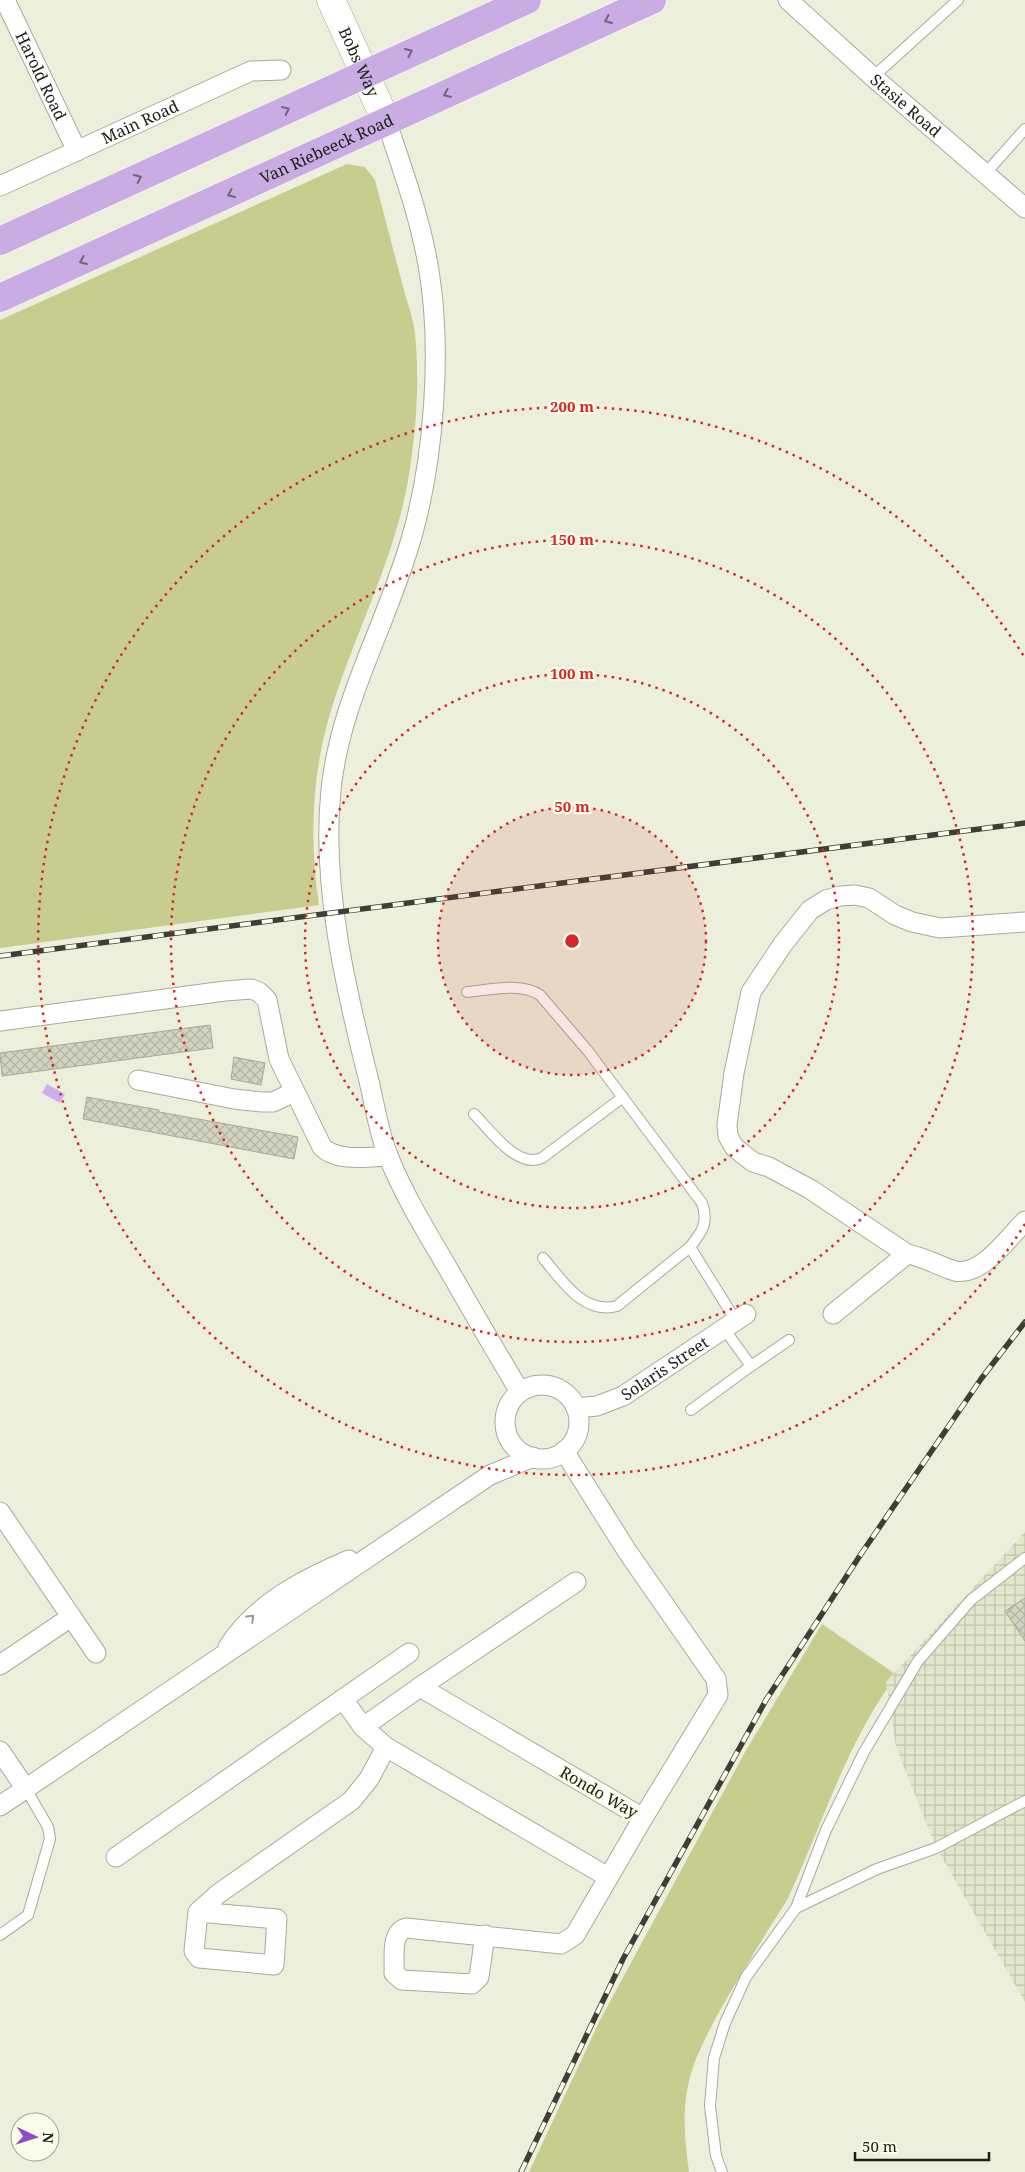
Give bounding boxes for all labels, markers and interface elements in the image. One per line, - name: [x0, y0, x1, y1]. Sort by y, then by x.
- one-way arrow: [604, 14, 613, 25]
- street label: Bobs Way: [334, 24, 385, 101]
- street label: Harold Road: [11, 28, 72, 124]
- one-way arrow: [404, 48, 413, 59]
- street label: Stasie Road: [866, 69, 946, 142]
- one-way arrow: [443, 88, 452, 99]
- street label: Main Road: [98, 95, 182, 149]
- one-way arrow: [281, 106, 290, 117]
- street label: Van Riebeeck Road: [256, 109, 397, 189]
- one-way arrow: [133, 173, 142, 184]
- one-way arrow: [227, 187, 236, 198]
- one-way arrow: [79, 254, 88, 265]
- text: 200 m: [550, 396, 594, 416]
- text: 150 m: [550, 529, 594, 549]
- text: 100 m: [550, 663, 594, 683]
- text: 50 m: [554, 796, 590, 816]
- centre of rings: [563, 932, 581, 950]
- street label: Solaris Street: [617, 1331, 713, 1405]
- one-way arrow: [246, 1615, 255, 1624]
- street label: Rondo Way: [556, 1761, 643, 1824]
- north arrow: [10, 2112, 60, 2162]
- scale bar: [855, 2130, 989, 2162]
- text: N: [39, 2132, 58, 2144]
- text: 50 m: [862, 2136, 897, 2156]

